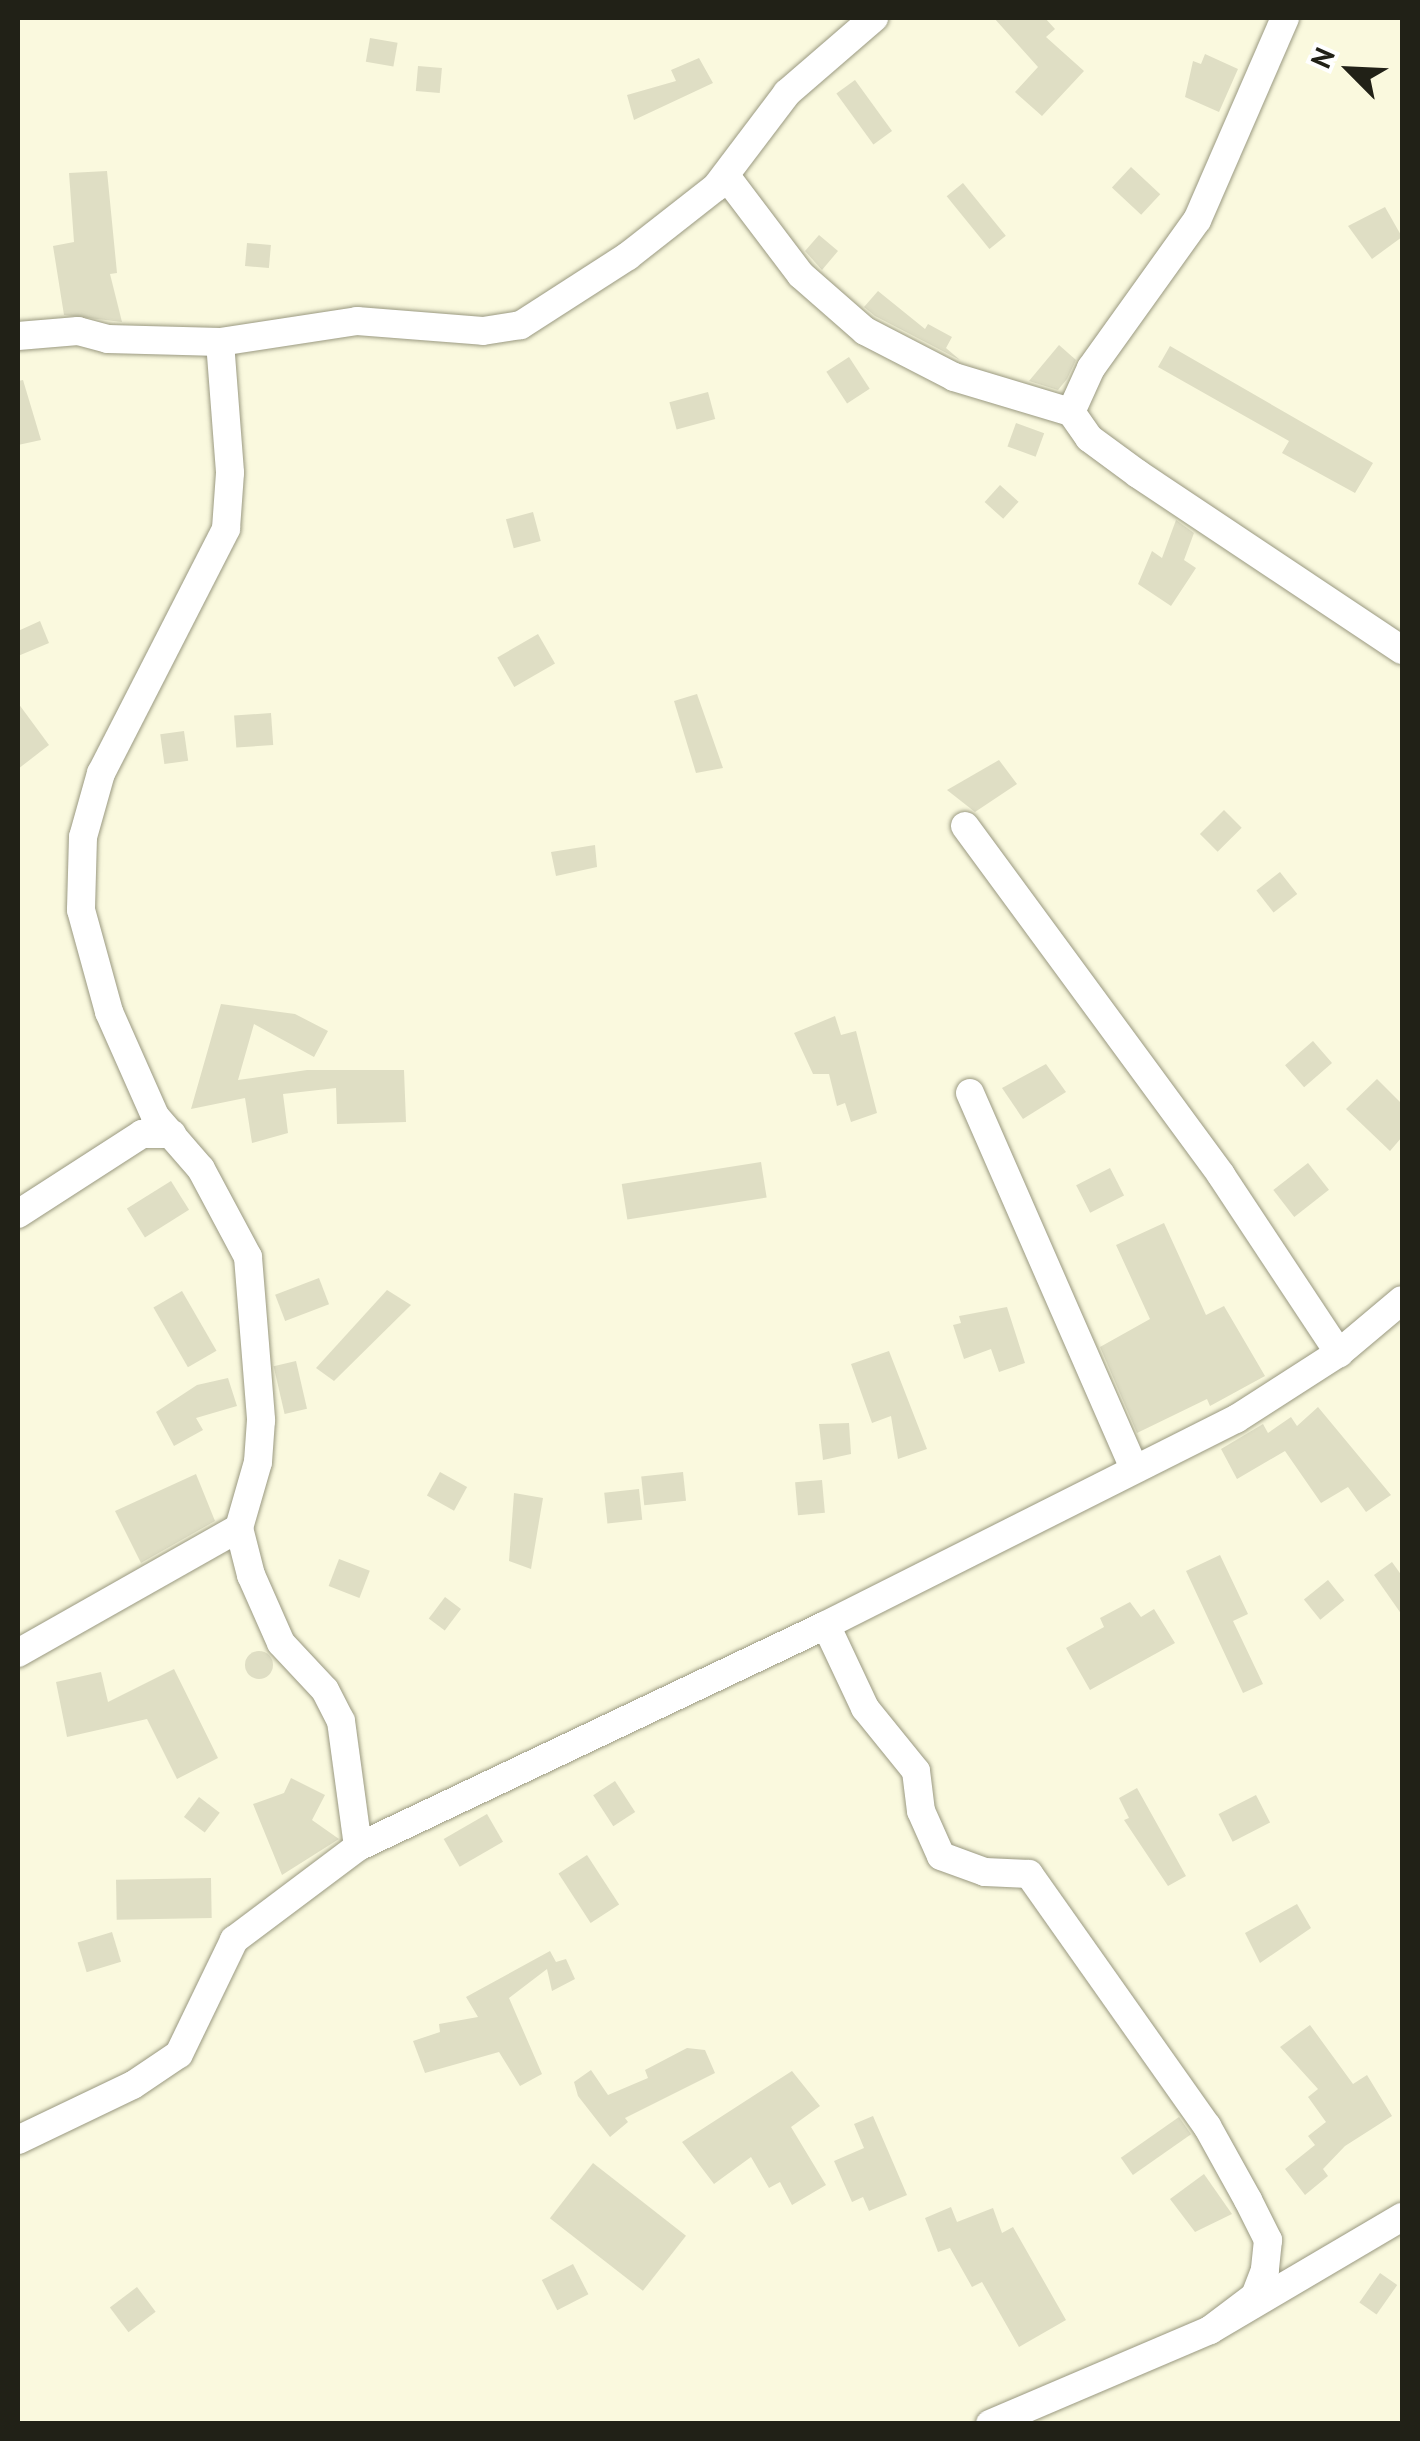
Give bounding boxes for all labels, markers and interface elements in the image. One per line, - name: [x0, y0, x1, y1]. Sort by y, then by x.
- north arrow: [1300, 20, 1400, 120]
- text: N: [1301, 42, 1343, 74]

